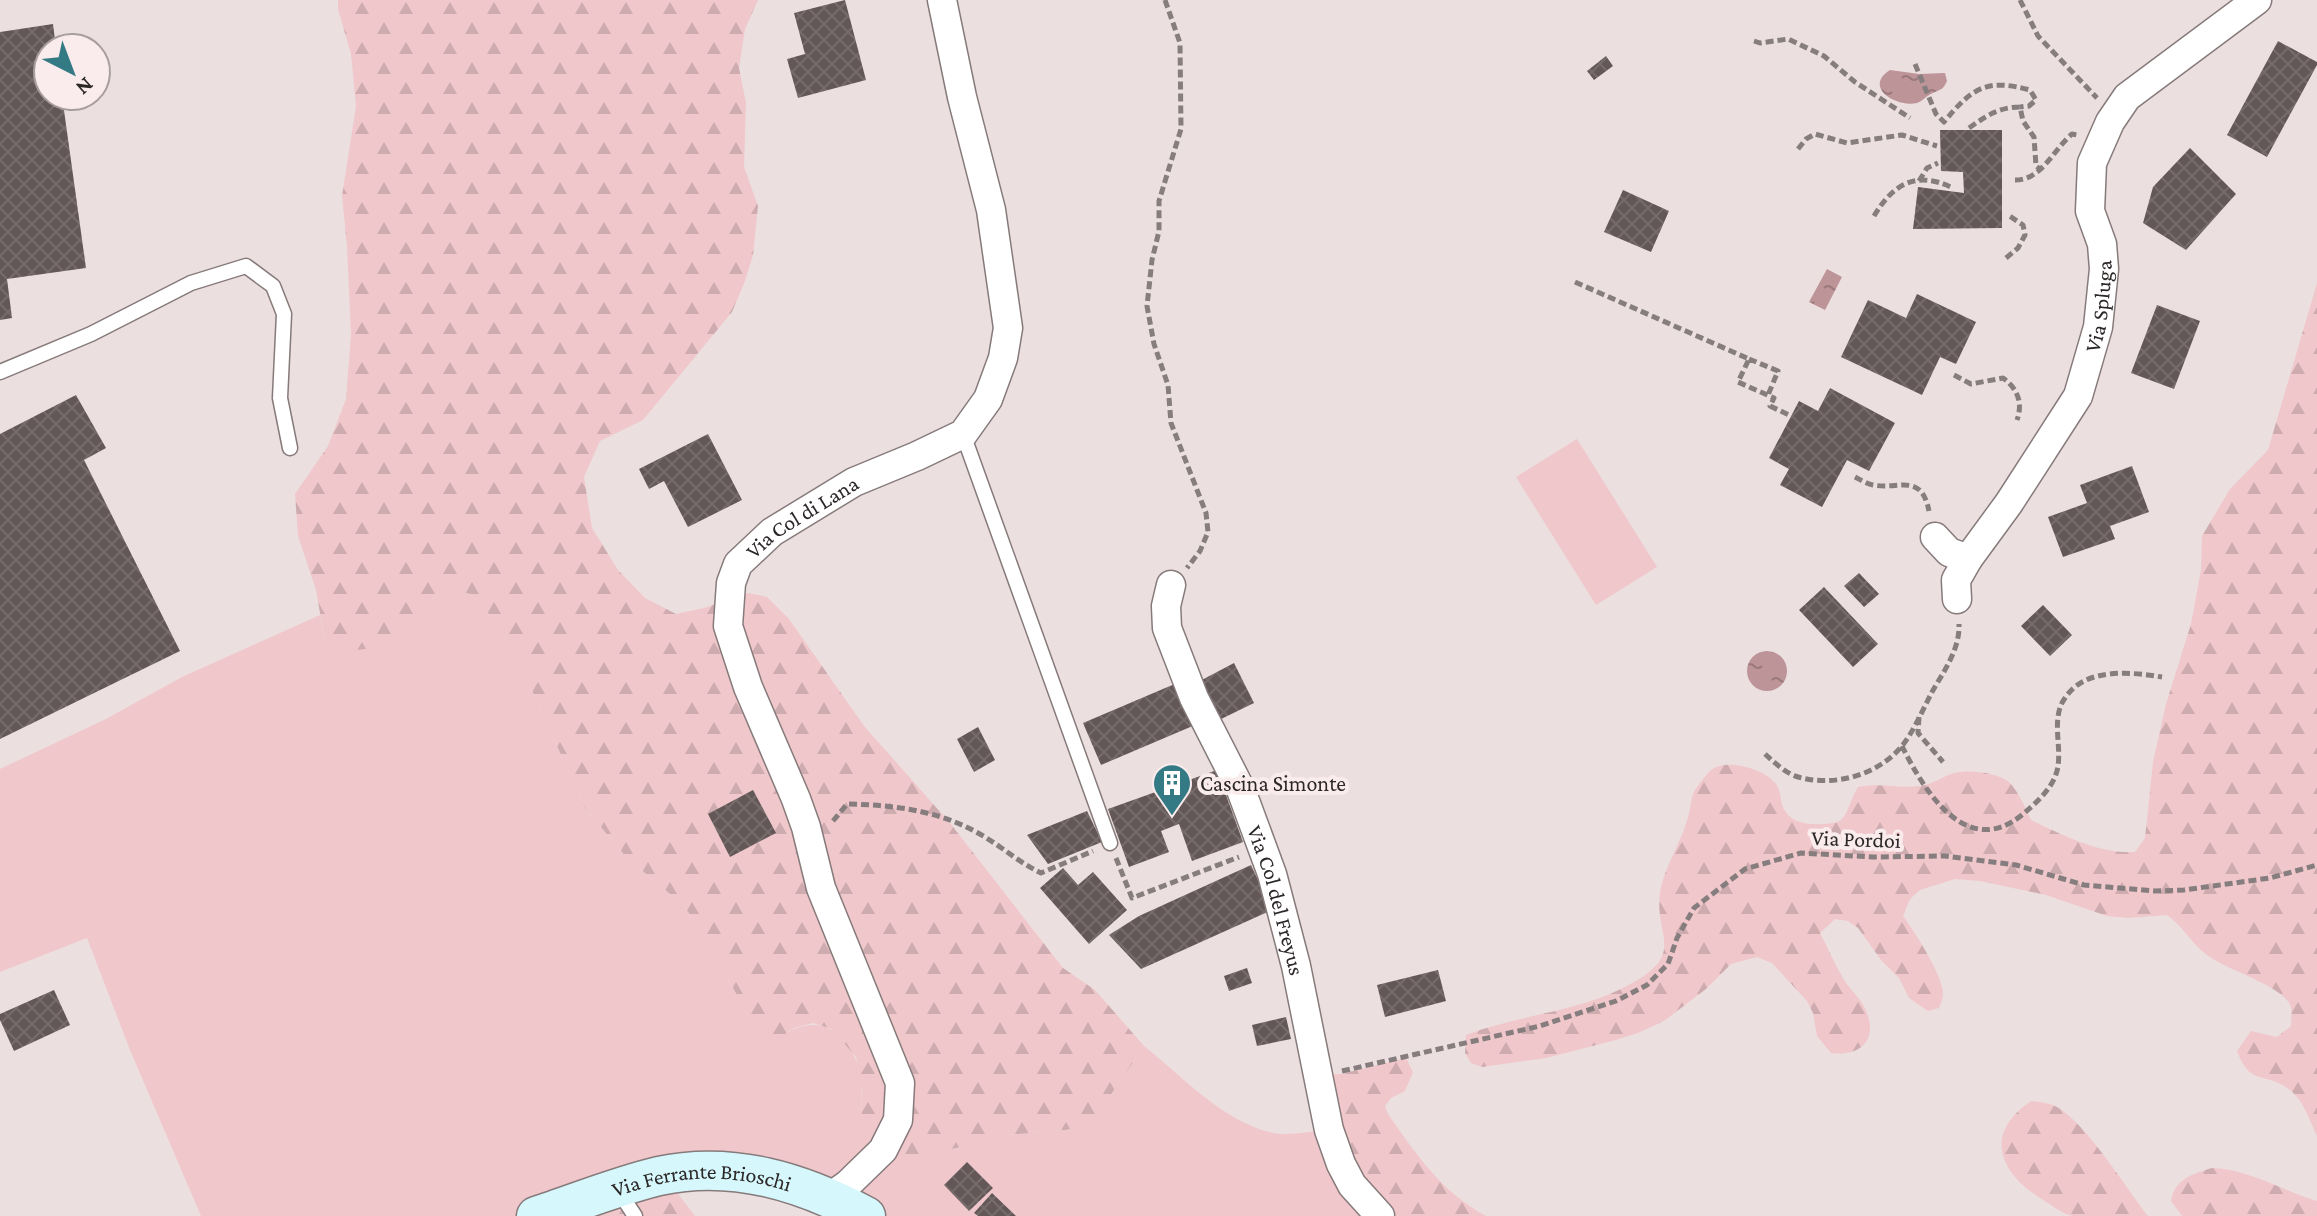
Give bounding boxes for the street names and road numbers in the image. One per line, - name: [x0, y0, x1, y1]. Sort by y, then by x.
- street label: Via Spluga: [2079, 260, 2117, 355]
- street label: Via Col di Lana: [740, 470, 863, 563]
- street label: Via Col del Freyus: [1243, 822, 1310, 977]
- street label: Via Pordoi: [1811, 825, 1901, 853]
- street label: Via Ferrante Brioschi: [609, 1158, 795, 1201]

